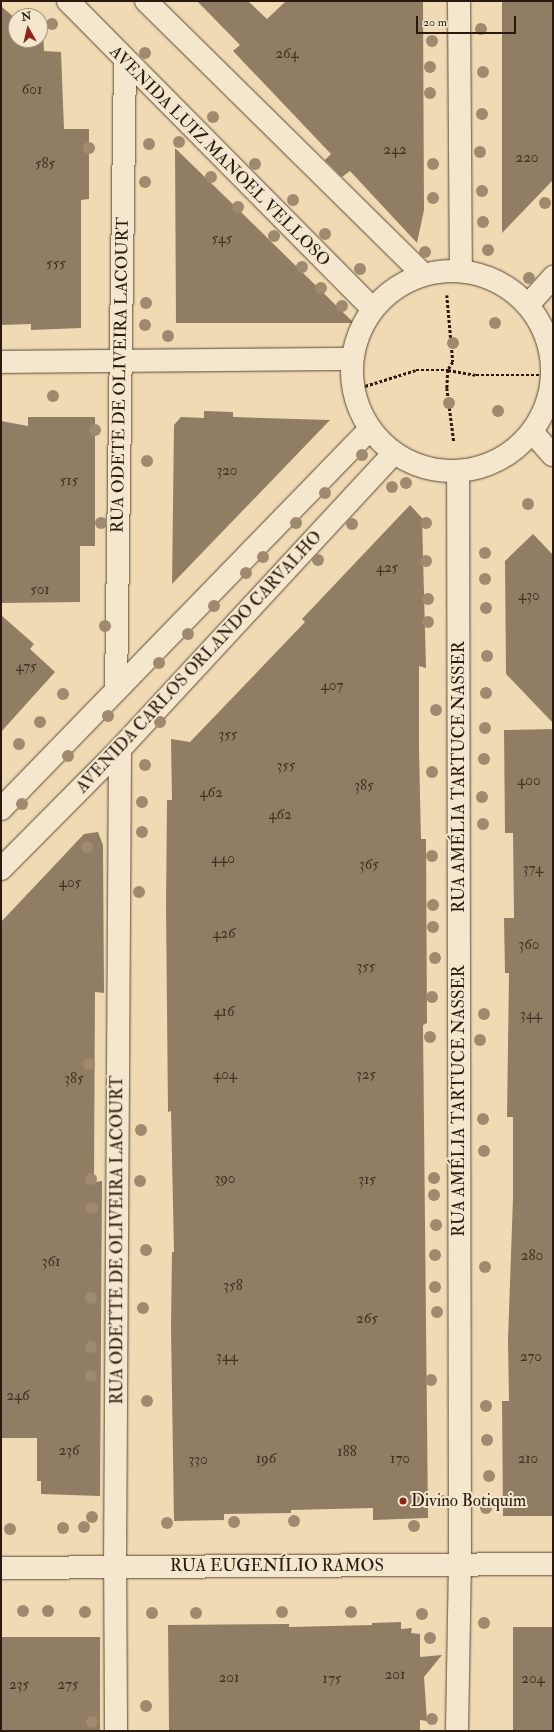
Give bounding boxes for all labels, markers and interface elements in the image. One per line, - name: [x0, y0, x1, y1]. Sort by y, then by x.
- north arrow: [8, 8, 48, 48]
- scale bar: [418, 8, 518, 34]
- text: N: [21, 9, 32, 24]
- text: 20 m: [423, 15, 447, 30]
- street label: AVENIDA LUIZ MANOEL VELLOSO: [105, 41, 335, 271]
- house number: 264: [275, 45, 299, 63]
- house number: 601: [22, 81, 42, 99]
- house number: 242: [383, 141, 407, 159]
- house number: 220: [516, 149, 538, 167]
- house number: 585: [35, 155, 55, 173]
- street label: RUA ODETE DE OLIVEIRA LACOURT: [107, 217, 133, 533]
- house number: 545: [212, 230, 232, 248]
- house number: 555: [46, 255, 66, 273]
- house number: 320: [216, 462, 238, 480]
- house number: 515: [60, 472, 78, 490]
- street label: AVENIDA CARLOS ORLANDO CARVALHO: [72, 527, 326, 797]
- house number: 425: [376, 559, 398, 577]
- house number: 501: [30, 581, 50, 599]
- house number: 430: [518, 587, 540, 605]
- street label: RUA AMÉLIA TARTUCE NASSER: [449, 641, 469, 913]
- house number: 475: [15, 658, 37, 676]
- house number: 407: [321, 677, 343, 695]
- house number: 355: [219, 726, 237, 744]
- house number: 355: [277, 757, 295, 775]
- house number: 400: [517, 772, 541, 790]
- house number: 385: [354, 777, 374, 795]
- house number: 462: [199, 784, 223, 802]
- house number: 462: [268, 806, 292, 824]
- house number: 440: [211, 850, 235, 868]
- house number: 365: [359, 856, 379, 874]
- house number: 374: [523, 860, 543, 878]
- house number: 405: [59, 874, 81, 892]
- house number: 426: [212, 925, 236, 943]
- house number: 360: [518, 936, 540, 954]
- house number: 355: [357, 958, 375, 976]
- street label: RUA AMÉLIA TARTUCE NASSER: [449, 965, 469, 1237]
- house number: 416: [214, 1003, 234, 1021]
- house number: 344: [520, 1006, 542, 1024]
- house number: 404: [213, 1066, 237, 1084]
- house number: 325: [356, 1066, 376, 1084]
- house number: 385: [64, 1070, 84, 1088]
- street label: RUA ODETTE DE OLIVEIRA LACOURT: [107, 1076, 127, 1404]
- house number: 390: [214, 1170, 236, 1188]
- house number: 315: [358, 1171, 376, 1189]
- house number: 280: [521, 1247, 543, 1265]
- house number: 361: [42, 1253, 60, 1271]
- house number: 358: [223, 1277, 243, 1295]
- house number: 265: [356, 1310, 378, 1328]
- house number: 344: [216, 1348, 238, 1366]
- house number: 270: [520, 1348, 542, 1366]
- house number: 246: [6, 1387, 30, 1405]
- house number: 236: [59, 1442, 79, 1460]
- house number: 188: [337, 1443, 357, 1461]
- house number: 196: [256, 1450, 276, 1468]
- house number: 170: [390, 1450, 410, 1468]
- house number: 210: [518, 1450, 538, 1468]
- house number: 330: [188, 1451, 208, 1469]
- place label: Divino Botiquim: [411, 1491, 526, 1511]
- marker: Divino Botiquim: [398, 1496, 408, 1506]
- street label: RUA EUGENÍLIO RAMOS: [170, 1556, 384, 1576]
- house number: 201: [385, 1666, 405, 1684]
- house number: 201: [219, 1669, 239, 1687]
- house number: 175: [323, 1670, 341, 1688]
- house number: 204: [521, 1670, 545, 1688]
- house number: 235: [9, 1676, 29, 1694]
- house number: 275: [57, 1676, 79, 1694]

